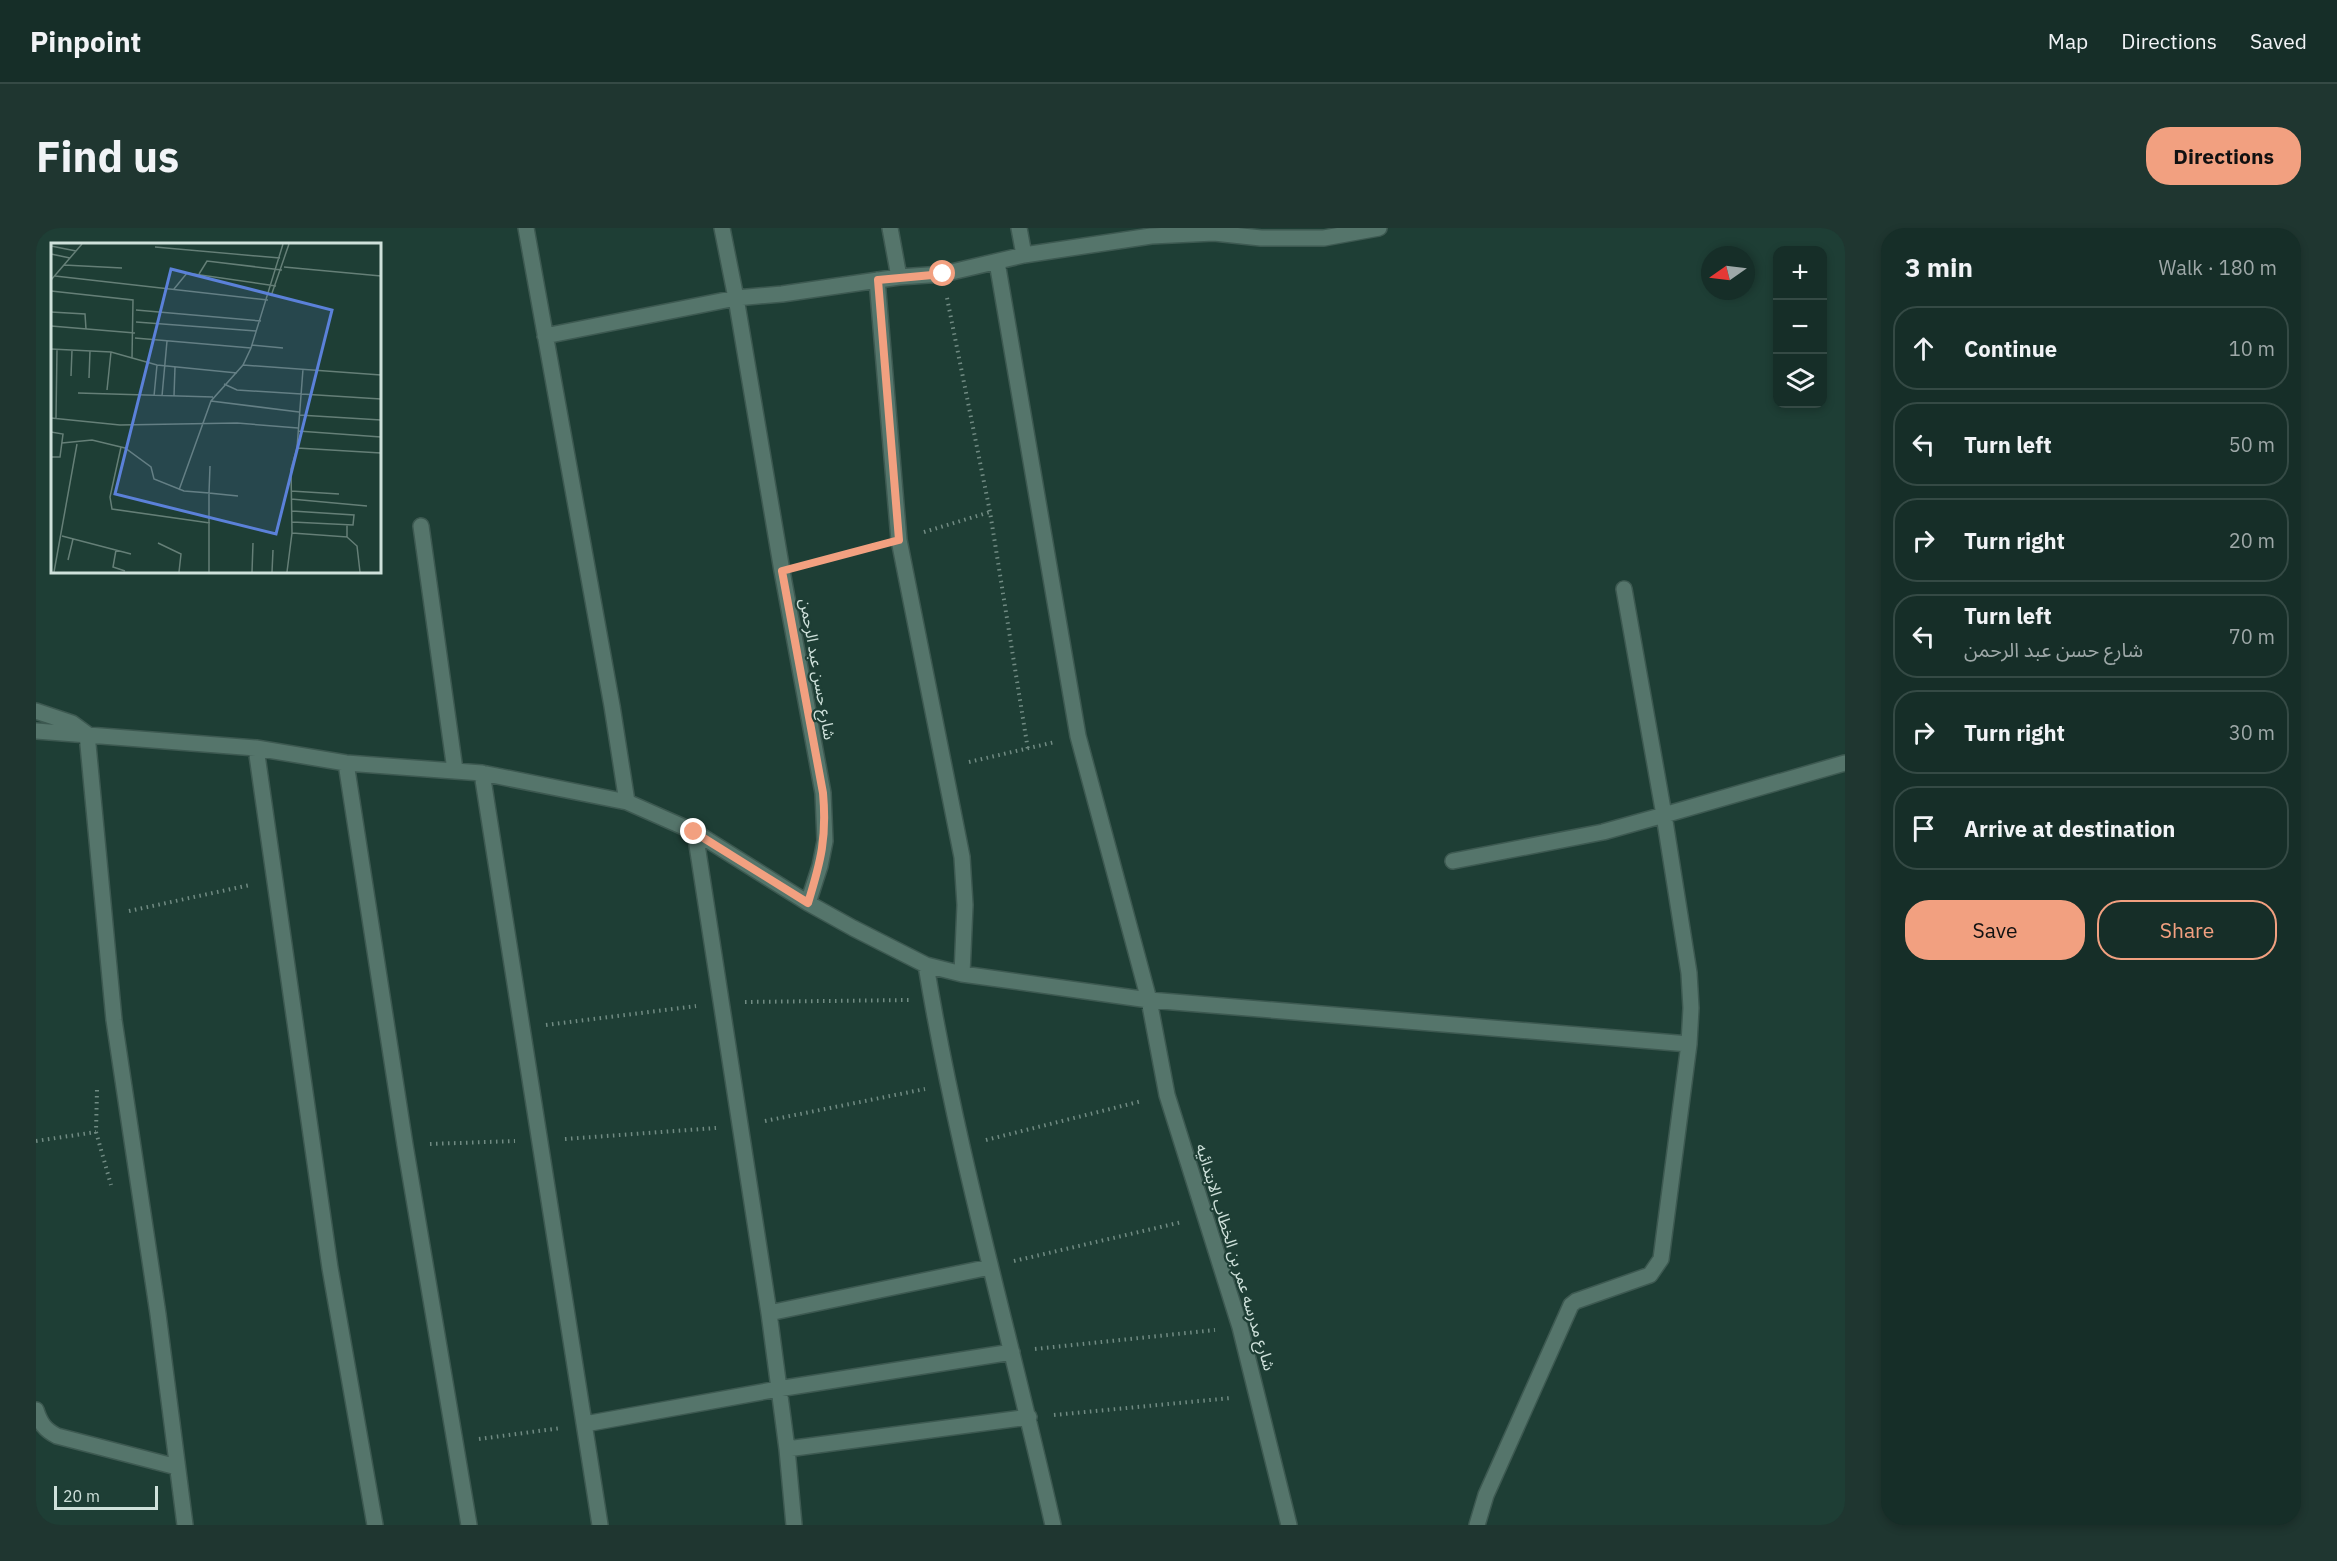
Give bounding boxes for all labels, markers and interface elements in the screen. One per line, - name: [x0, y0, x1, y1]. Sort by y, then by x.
- text: Pinpoint: [30, 23, 141, 60]
- text: Map: [2048, 27, 2088, 55]
- text: Directions: [2121, 27, 2217, 55]
- text: Saved: [2250, 27, 2307, 55]
- button: Directions: [2146, 127, 2301, 185]
- text: Find us: [36, 129, 179, 184]
- inset map: [51, 243, 381, 573]
- north arrow: [1701, 246, 1755, 300]
- map controls: [1773, 246, 1827, 408]
- button: +: [1773, 246, 1827, 300]
- text: 3 min: [1905, 250, 1973, 284]
- text: Walk · 180 m: [2159, 254, 2277, 281]
- route start: [929, 260, 955, 286]
- button: −: [1773, 300, 1827, 354]
- icon: ahead: [1907, 332, 1940, 365]
- text: Continue: [1964, 334, 2057, 363]
- text: 10 m: [2229, 335, 2275, 362]
- button: layers: [1773, 354, 1827, 408]
- icon: left: [1907, 428, 1940, 461]
- text: Turn left: [1964, 430, 2052, 459]
- text: 50 m: [2229, 431, 2275, 458]
- icon: right: [1907, 524, 1940, 557]
- text: Turn right: [1964, 526, 2065, 555]
- text: 20 m: [2229, 527, 2275, 554]
- street label: شارع حسن عبد الرحمن: [793, 597, 840, 742]
- text: Turn left: [1964, 601, 2052, 630]
- icon: left: [1907, 620, 1940, 653]
- text: 70 m: [2229, 623, 2275, 650]
- text: شارع حسن عبد الرحمن: [1964, 636, 2143, 663]
- icon: right: [1907, 716, 1940, 749]
- text: Turn right: [1964, 718, 2065, 747]
- text: 30 m: [2229, 719, 2275, 746]
- icon: arrive: [1907, 812, 1940, 845]
- text: Arrive at destination: [1964, 814, 2175, 843]
- route end: [680, 818, 706, 844]
- button: Save: [1905, 900, 2085, 960]
- button: Share: [2097, 900, 2277, 960]
- street label: شارع مدرسه عمر بن الخطاب الابتدائيه: [1189, 1141, 1280, 1374]
- scale bar: [54, 1483, 158, 1510]
- text: 20 m: [63, 1486, 100, 1506]

